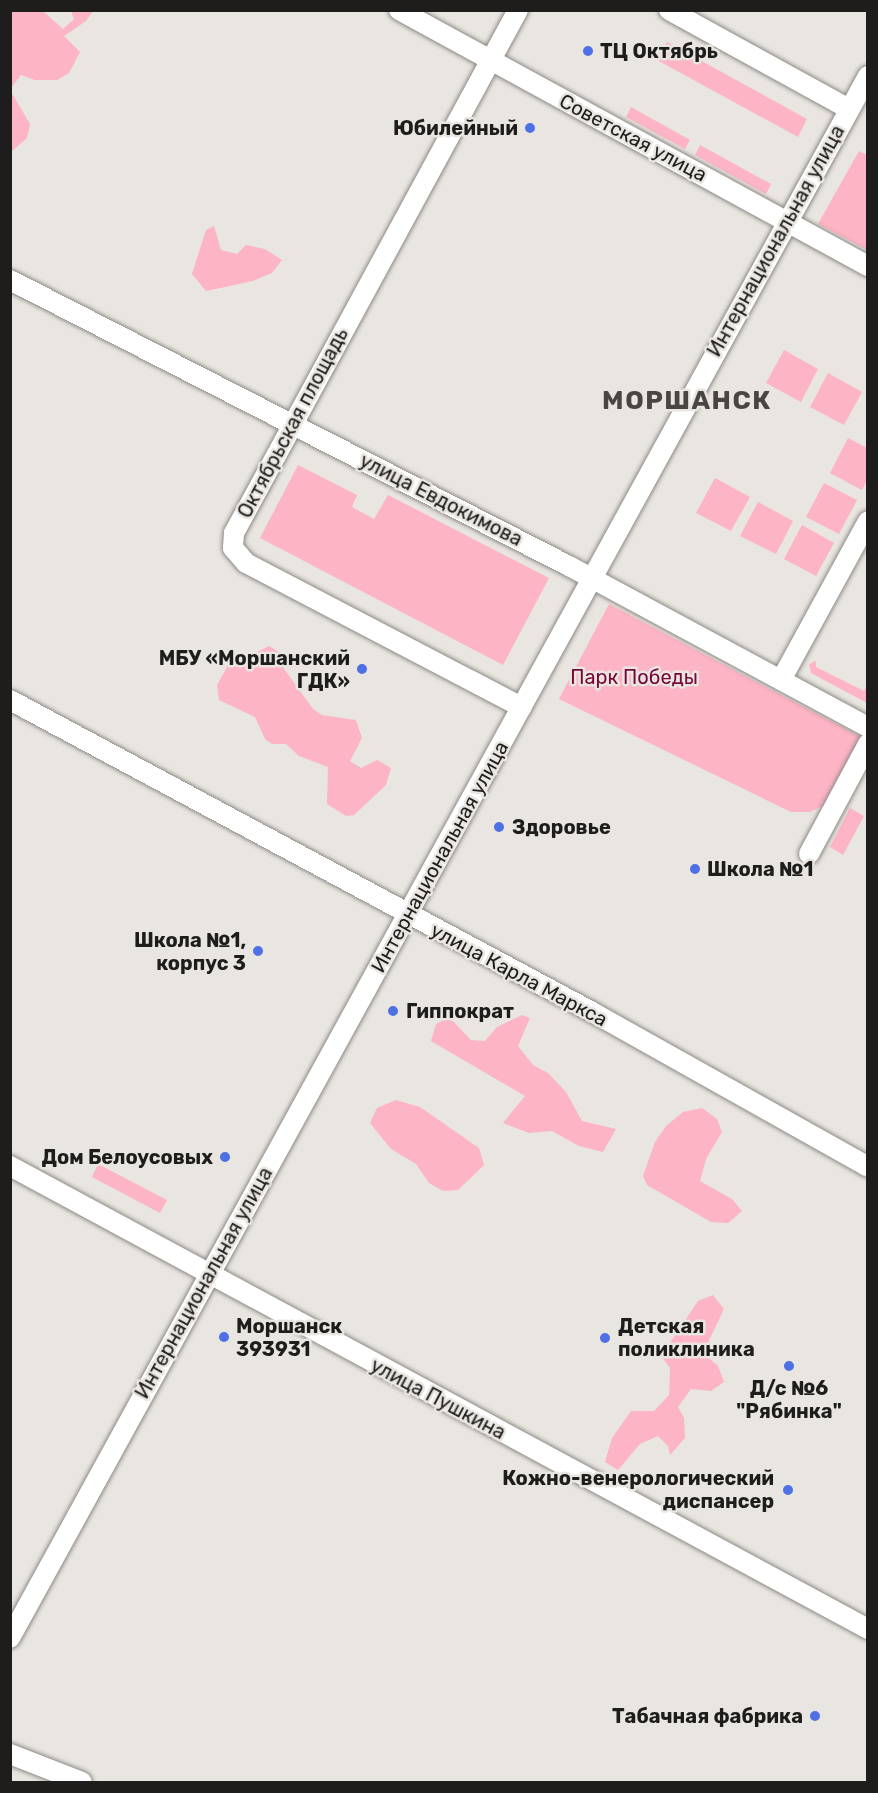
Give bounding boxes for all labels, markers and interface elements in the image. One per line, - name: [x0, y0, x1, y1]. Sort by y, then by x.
- place label: ТЦ Октябрь: [600, 39, 718, 63]
- marker: ТЦ Октябрь: [581, 44, 595, 58]
- street label: Советская улица: [555, 89, 711, 187]
- place label: Юбилейный: [393, 116, 518, 140]
- marker: Юбилейный: [523, 121, 537, 135]
- street label: Интернациональная улица: [702, 121, 850, 361]
- street label: Октябрьская площадь: [233, 324, 353, 522]
- district label: МОРШАНСК: [602, 385, 772, 417]
- street label: улица Евдокимова: [356, 449, 526, 551]
- place label: МБУ «Моршанский ГДК»: [159, 646, 350, 693]
- marker: МБУ «Моршанский ГДК»: [355, 662, 369, 676]
- park label: Парк Победы: [570, 665, 698, 689]
- street label: Интернациональная улица: [366, 737, 514, 977]
- place label: Здоровье: [512, 815, 611, 839]
- marker: Здоровье: [490, 818, 508, 836]
- place label: Школа №1: [707, 857, 813, 881]
- marker: Школа №1: [688, 862, 702, 876]
- street label: улица Карла Маркса: [427, 918, 611, 1032]
- place label: Школа №1, корпус 3: [134, 928, 246, 975]
- marker: Школа №1, корпус 3: [251, 944, 265, 958]
- place label: Гиппократ: [406, 999, 514, 1023]
- marker: Гиппократ: [384, 1002, 402, 1020]
- place label: Дом Белоусовых: [41, 1145, 213, 1169]
- marker: Дом Белоусовых: [218, 1150, 232, 1164]
- street label: Интернациональная улица: [130, 1163, 278, 1403]
- place label: Моршанск 393931: [236, 1314, 342, 1361]
- place label: Детская поликлиника: [618, 1314, 755, 1361]
- marker: Детская поликлиника: [596, 1329, 614, 1347]
- marker: Моршанск 393931: [217, 1330, 231, 1344]
- street label: улица Пушкина: [366, 1353, 510, 1445]
- marker: Д/с №6 "Рябинка": [782, 1359, 796, 1373]
- place label: Д/с №6 "Рябинка": [736, 1376, 842, 1423]
- place label: Кожно-венерологический диспансер: [502, 1466, 774, 1513]
- marker: Кожно-венерологический диспансер: [779, 1481, 797, 1499]
- place label: Табачная фабрика: [612, 1704, 803, 1728]
- marker: Табачная фабрика: [808, 1709, 822, 1723]

